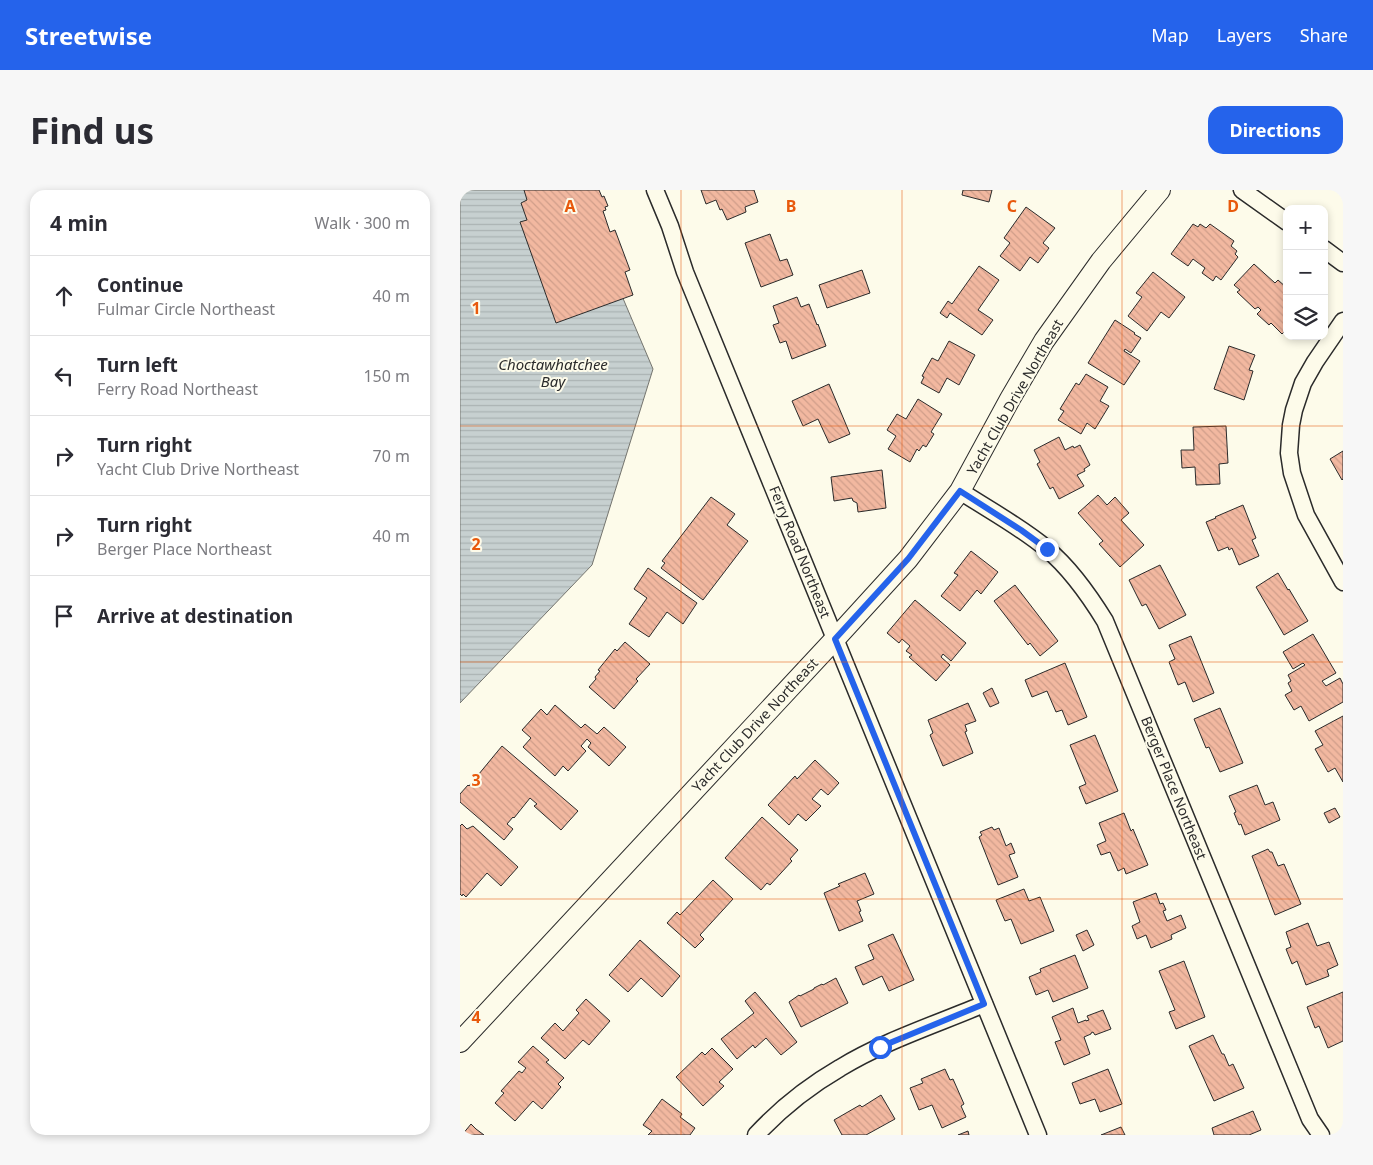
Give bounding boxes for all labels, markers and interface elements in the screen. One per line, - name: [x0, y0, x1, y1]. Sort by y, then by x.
- text: Streetwise: [25, 19, 152, 52]
- text: Map: [1151, 23, 1189, 47]
- text: Layers: [1217, 23, 1272, 47]
- text: Share: [1300, 23, 1348, 47]
- button: Directions: [1208, 106, 1343, 154]
- text: Find us: [30, 107, 154, 154]
- text: A: [564, 195, 576, 217]
- text: B: [786, 195, 796, 217]
- text: C: [1007, 195, 1017, 217]
- text: D: [1227, 195, 1239, 217]
- map controls: [1283, 205, 1328, 340]
- button: +: [1283, 205, 1328, 250]
- text: 4 min: [50, 209, 108, 237]
- text: Walk · 300 m: [315, 212, 410, 234]
- button: −: [1283, 250, 1328, 295]
- text: Continue: [97, 272, 183, 298]
- icon: ahead: [50, 282, 78, 310]
- text: 40 m: [373, 285, 410, 307]
- button: layers: [1283, 295, 1328, 340]
- text: 1: [471, 297, 481, 319]
- text: Fulmar Circle Northeast: [97, 298, 275, 320]
- street label: Yacht Club Drive Northeast: [962, 315, 1067, 478]
- text: Turn left: [97, 352, 178, 378]
- water label: Choctawhatchee Bay: [498, 354, 608, 391]
- icon: left: [50, 362, 78, 390]
- text: 150 m: [363, 365, 410, 387]
- text: Ferry Road Northeast: [97, 378, 258, 400]
- text: Turn right: [97, 432, 192, 458]
- icon: right: [50, 442, 78, 470]
- text: 70 m: [373, 445, 410, 467]
- text: Yacht Club Drive Northeast: [97, 458, 299, 480]
- street label: Ferry Road Northeast: [765, 483, 836, 621]
- text: Turn right: [97, 512, 192, 538]
- icon: right: [50, 522, 78, 550]
- text: 40 m: [373, 525, 410, 547]
- text: 2: [471, 533, 481, 555]
- text: Berger Place Northeast: [97, 538, 272, 560]
- route end: [1036, 538, 1059, 561]
- icon: arrive: [50, 602, 78, 630]
- text: Arrive at destination: [97, 603, 293, 629]
- street label: Yacht Club Drive Northeast: [687, 653, 822, 796]
- street label: Berger Place Northeast: [1137, 713, 1212, 862]
- text: 3: [471, 769, 481, 791]
- text: 4: [471, 1006, 481, 1028]
- route start: [869, 1036, 892, 1059]

